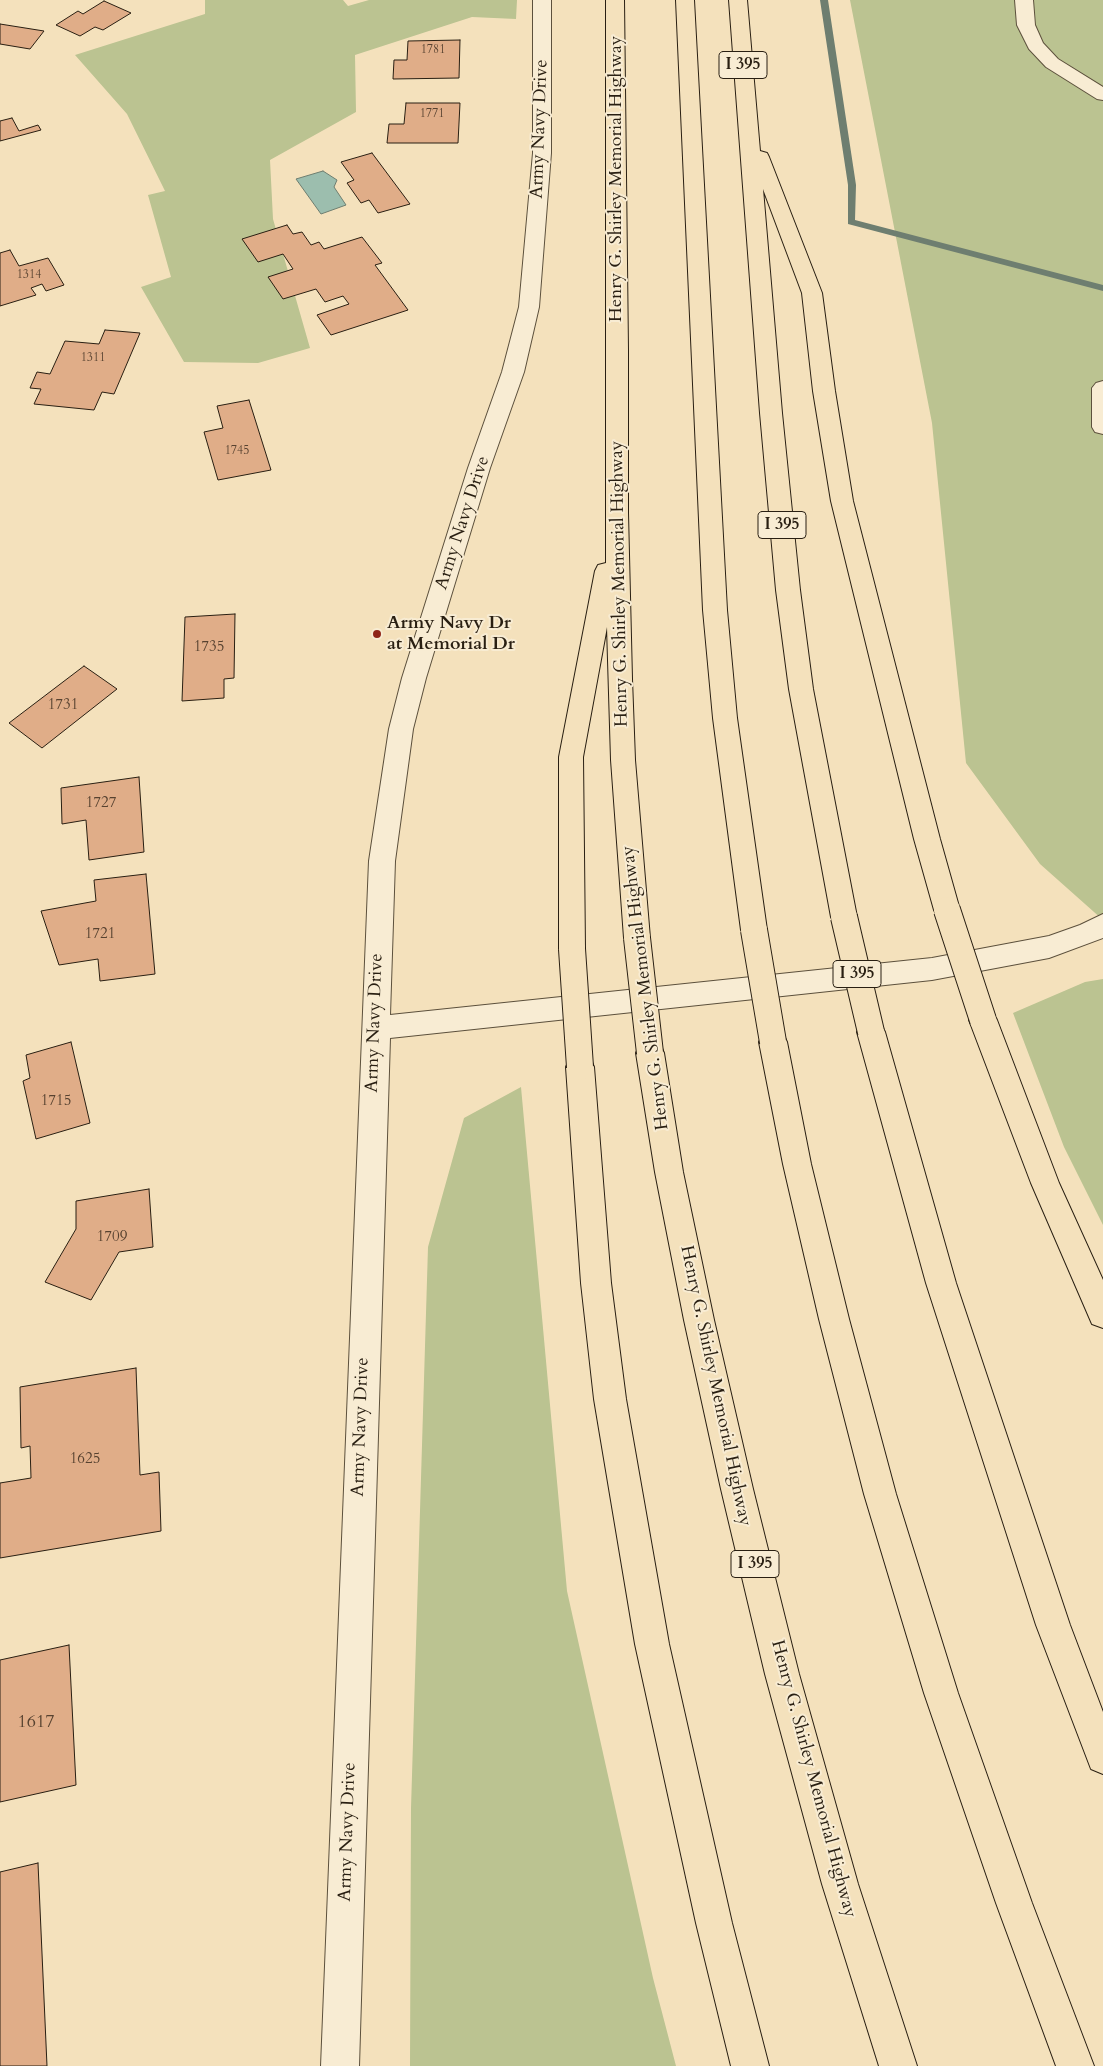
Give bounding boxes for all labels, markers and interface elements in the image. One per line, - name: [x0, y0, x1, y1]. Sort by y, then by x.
- street label: Henry G. Shirley Memorial Highway: [606, 36, 628, 322]
- house number: 1781: [421, 43, 445, 57]
- road number: I 395: [719, 52, 767, 78]
- street label: Army Navy Drive: [527, 59, 553, 199]
- house number: 1771: [420, 107, 444, 121]
- house number: 1314: [17, 268, 41, 282]
- house number: 1311: [81, 351, 105, 365]
- street label: Henry G. Shirley Memorial Highway: [607, 441, 633, 727]
- house number: 1745: [225, 444, 249, 458]
- street label: Army Navy Drive: [431, 454, 495, 592]
- road number: I 395: [758, 512, 806, 538]
- place label: Army Navy Dr at Memorial Dr: [387, 613, 515, 656]
- marker: Army Navy Dr at Memorial Dr: [371, 628, 383, 640]
- house number: 1735: [194, 639, 224, 657]
- house number: 1731: [48, 697, 78, 715]
- house number: 1727: [86, 795, 116, 813]
- street label: Henry G. Shirley Memorial Highway: [618, 845, 674, 1131]
- house number: 1721: [85, 926, 115, 944]
- street label: Army Navy Drive: [362, 953, 388, 1093]
- road number: I 395: [833, 961, 881, 988]
- house number: 1715: [41, 1093, 71, 1111]
- house number: 1709: [97, 1229, 127, 1247]
- street label: Henry G. Shirley Memorial Highway: [675, 1244, 755, 1528]
- street label: Army Navy Drive: [348, 1357, 374, 1497]
- house number: 1625: [70, 1451, 100, 1469]
- road number: I 395: [731, 1550, 779, 1578]
- street label: Henry G. Shirley Memorial Highway: [766, 1638, 860, 1920]
- house number: 1617: [18, 1712, 54, 1734]
- street label: Army Navy Drive: [335, 1762, 361, 1902]

